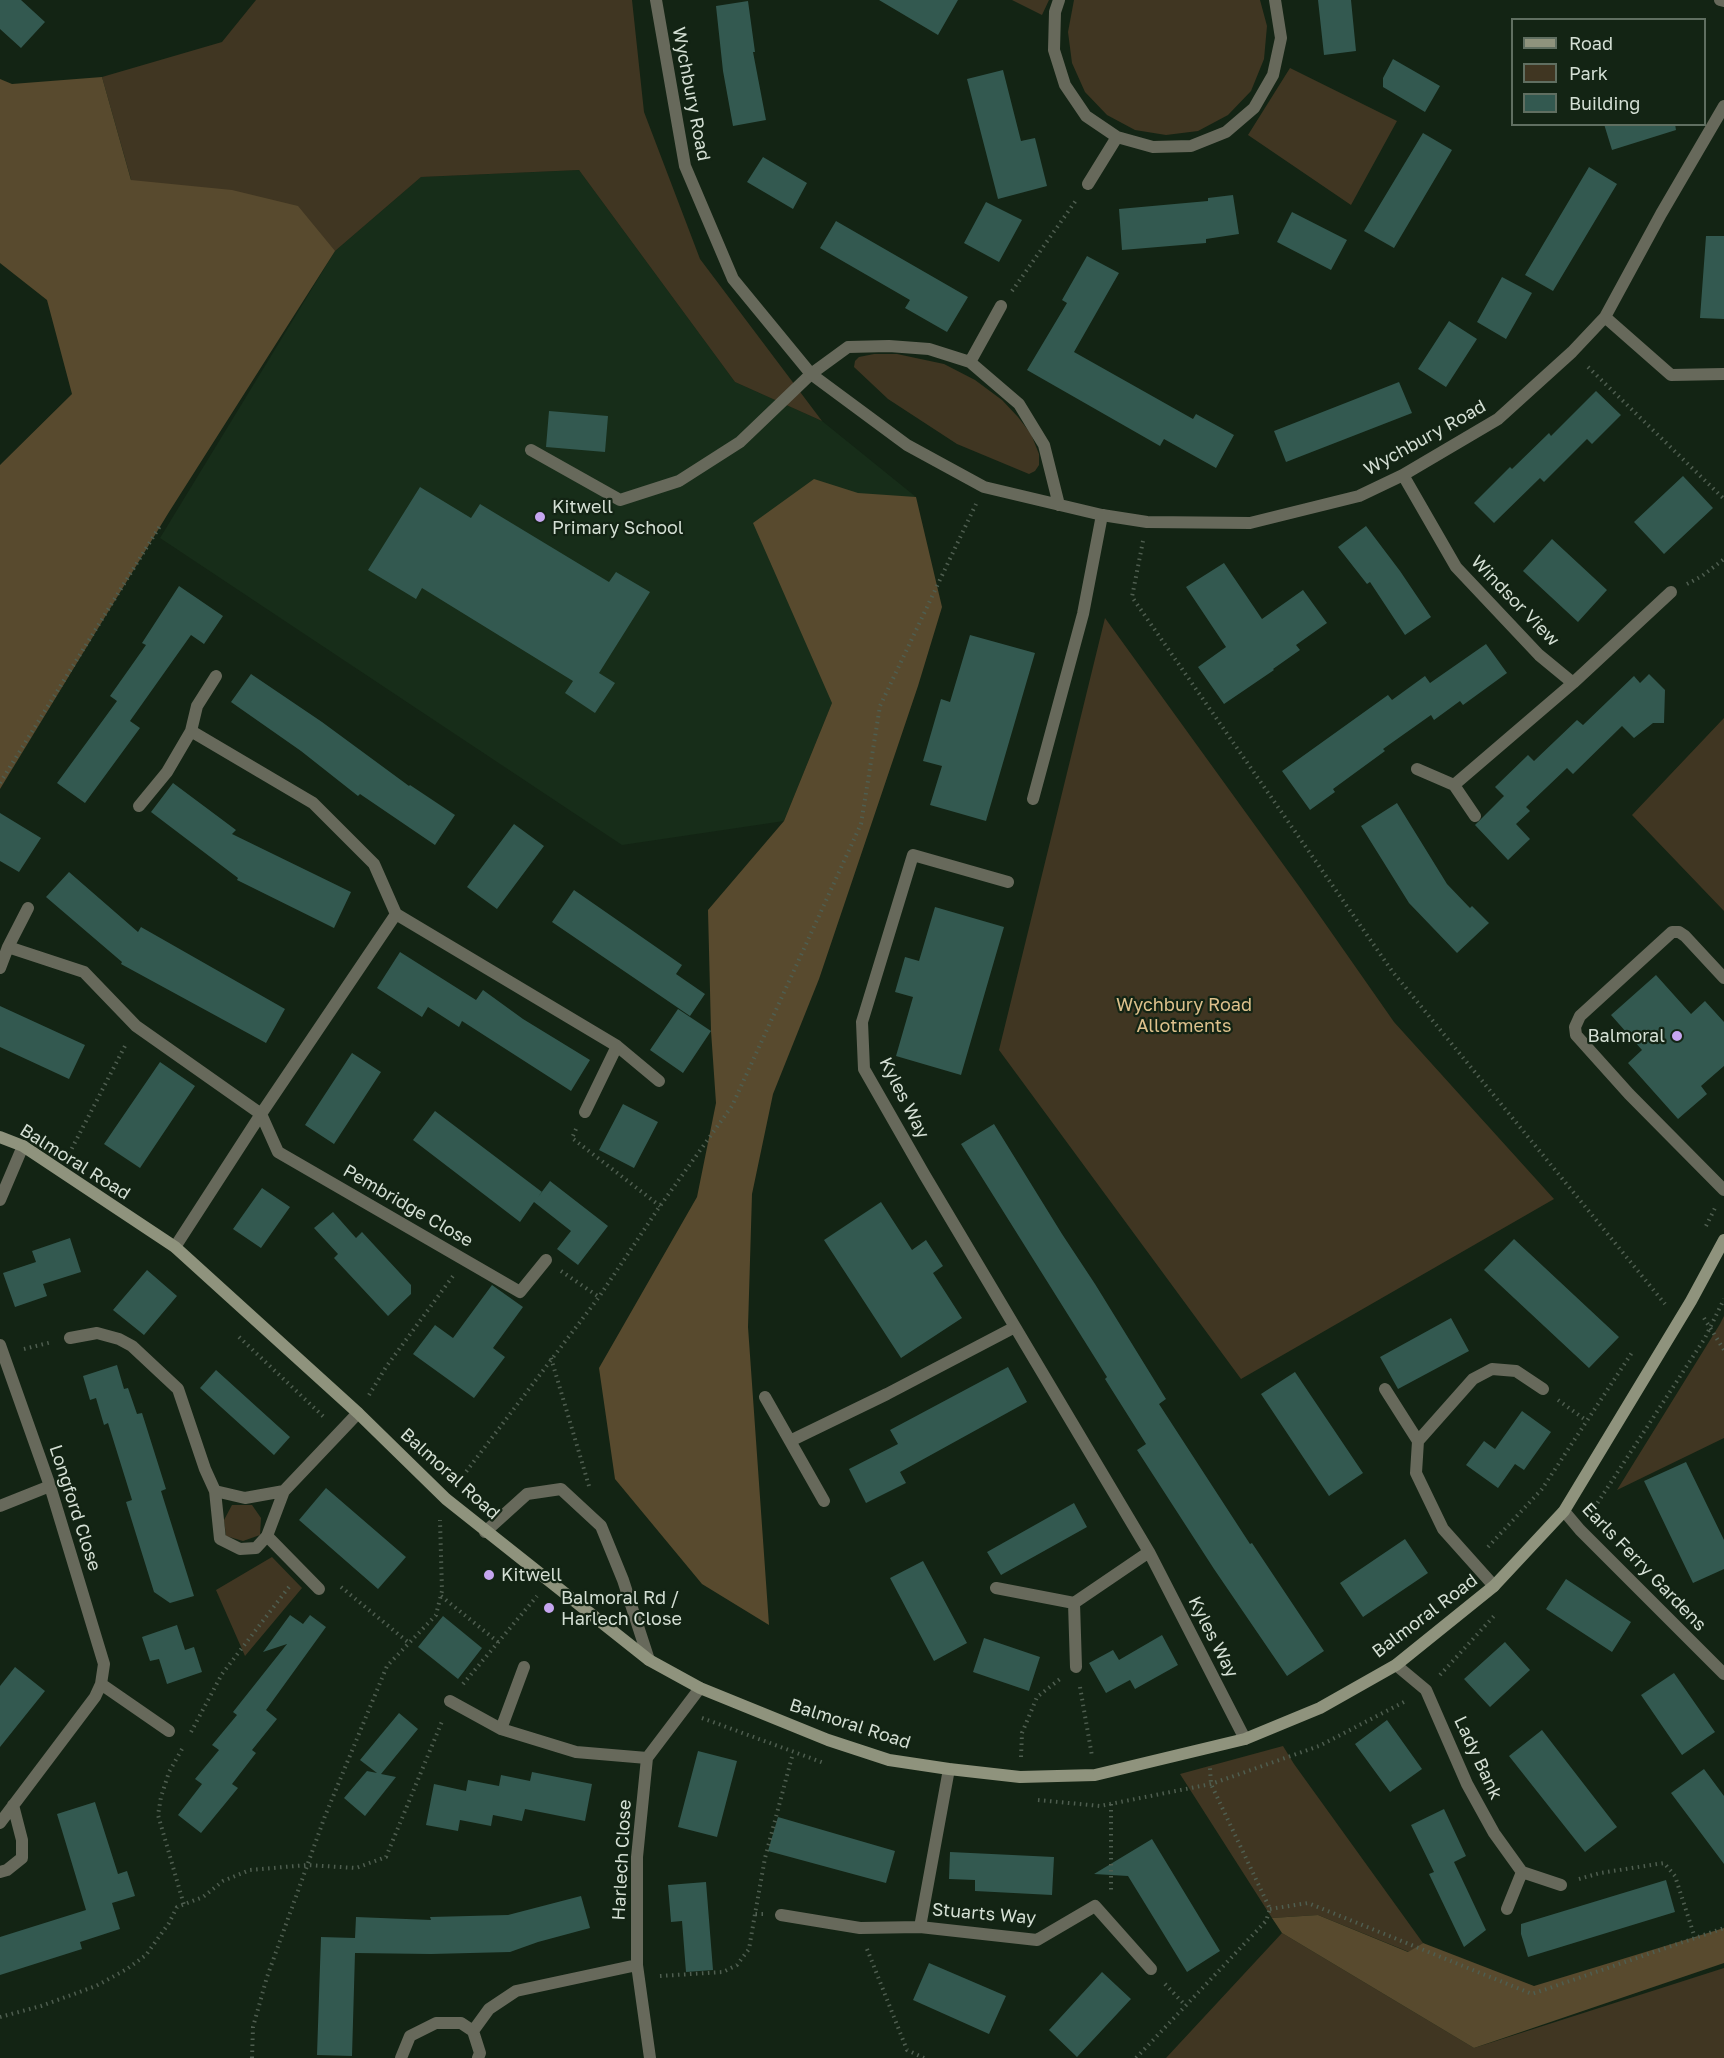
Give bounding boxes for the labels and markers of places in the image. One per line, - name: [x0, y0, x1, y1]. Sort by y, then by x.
- place label: Kitwell Primary School: [552, 496, 684, 538]
- marker: Kitwell Primary School: [533, 510, 547, 524]
- place label: Balmoral: [1588, 1025, 1665, 1047]
- marker: Balmoral: [1670, 1029, 1684, 1043]
- place label: Kitwell: [501, 1564, 562, 1586]
- marker: Kitwell: [482, 1568, 496, 1582]
- place label: Balmoral Rd / Harlech Close: [561, 1587, 682, 1630]
- marker: Balmoral Rd / Harlech Close: [542, 1601, 556, 1615]

